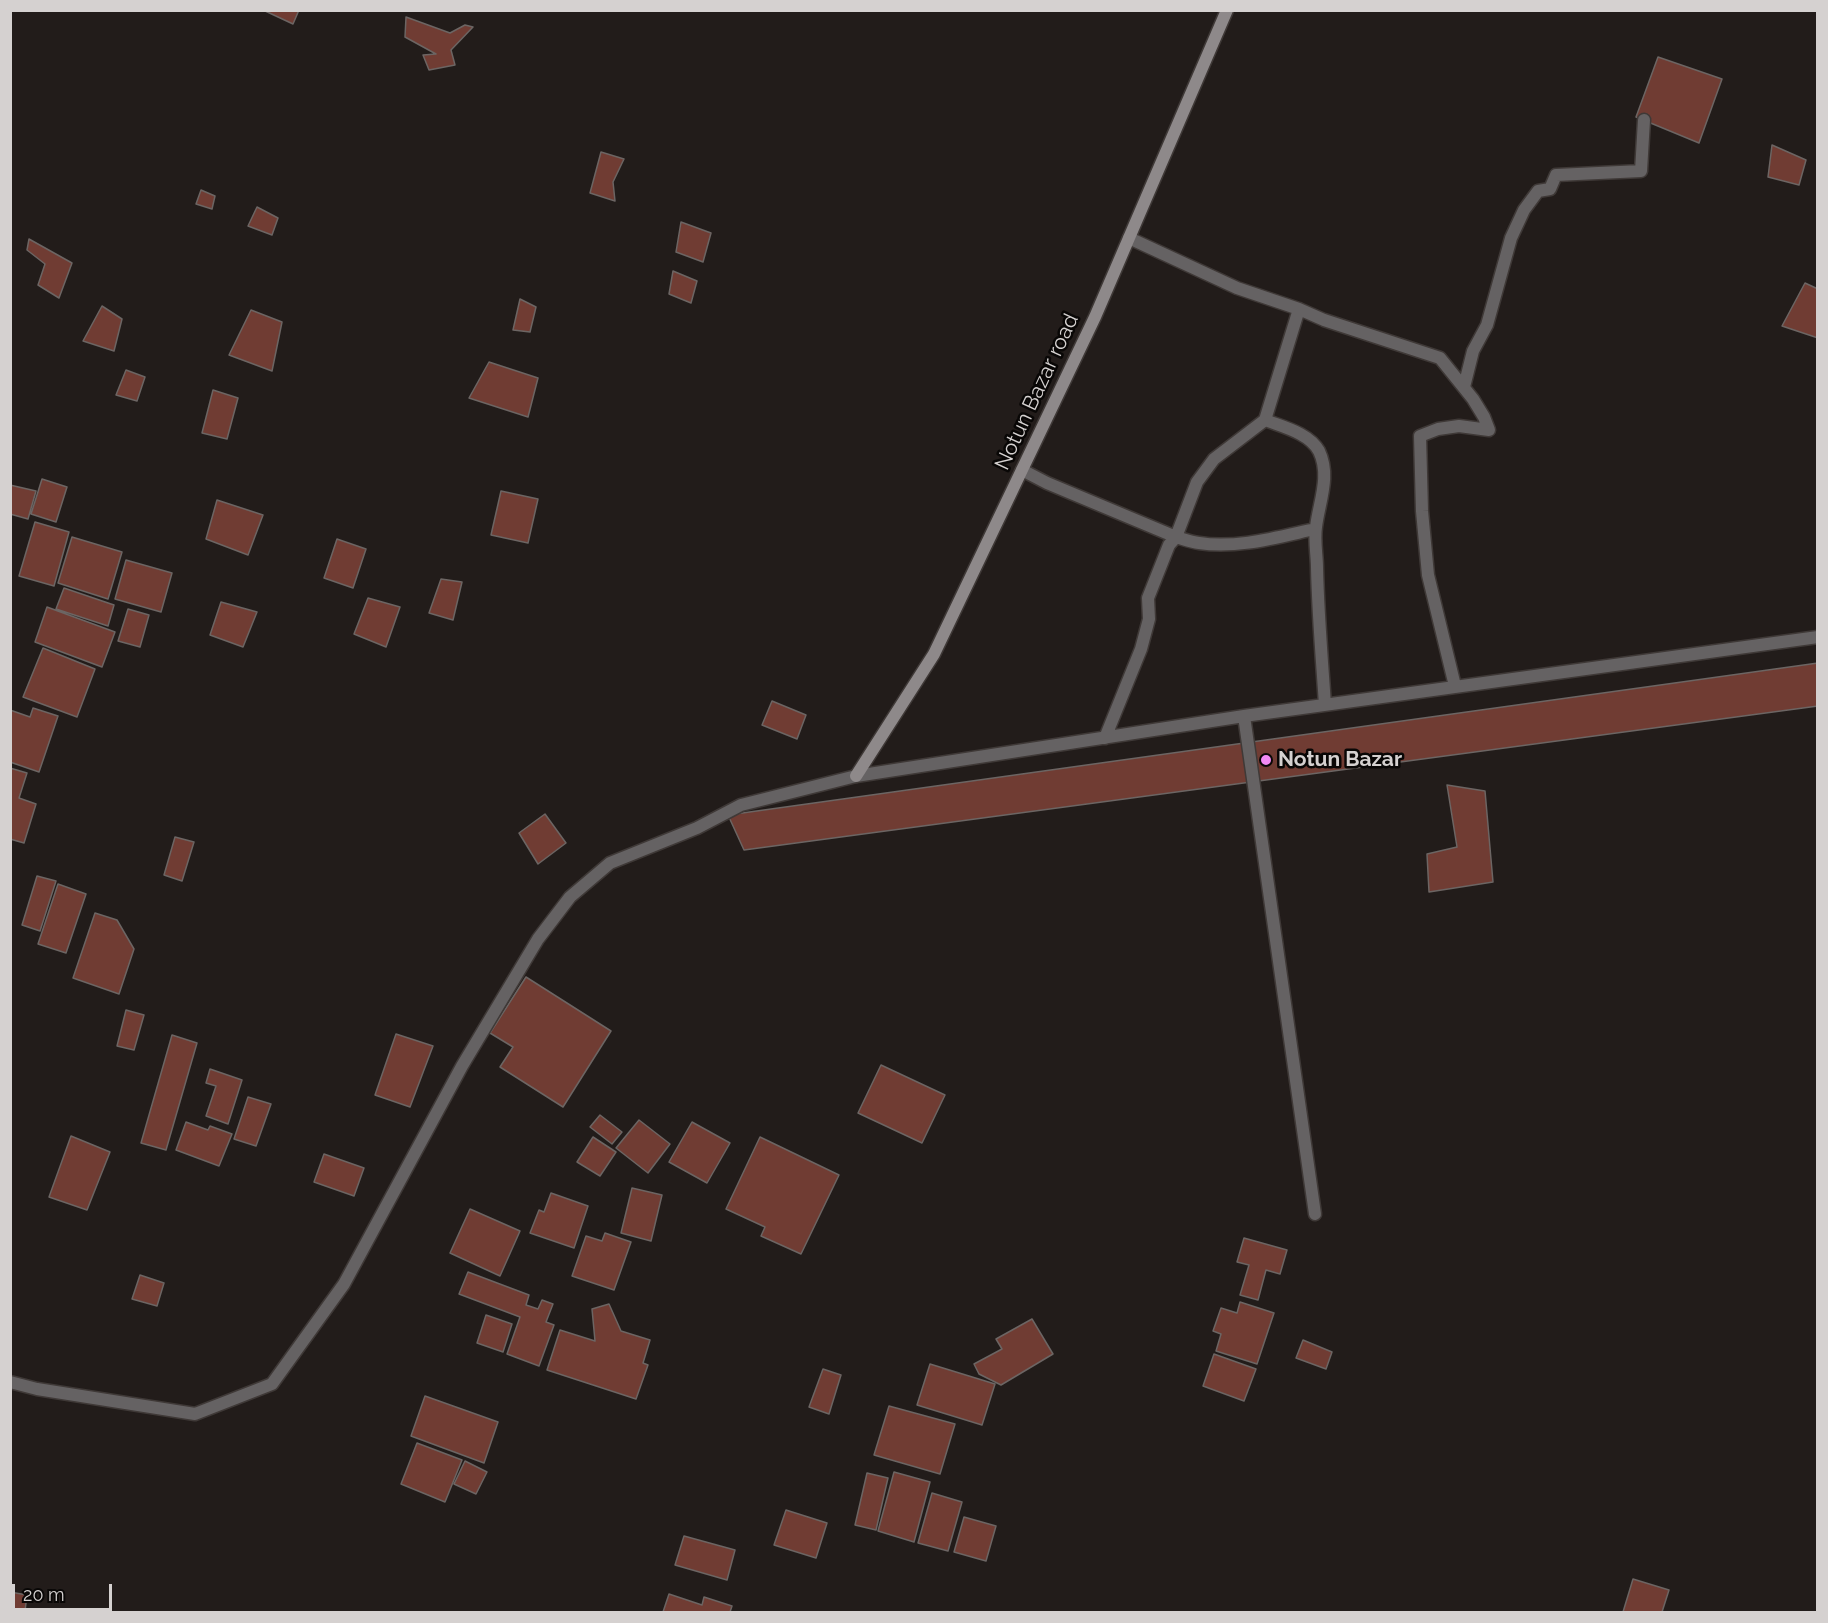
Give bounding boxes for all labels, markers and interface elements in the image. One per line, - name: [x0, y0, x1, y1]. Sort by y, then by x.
- street label: Notun Bazar road: [990, 310, 1084, 474]
- place label: Notun Bazar: [1278, 747, 1402, 773]
- marker: Notun Bazar: [1259, 753, 1273, 767]
- scale bar: [15, 1572, 116, 1610]
- text: 20 m: [23, 1584, 65, 1605]

